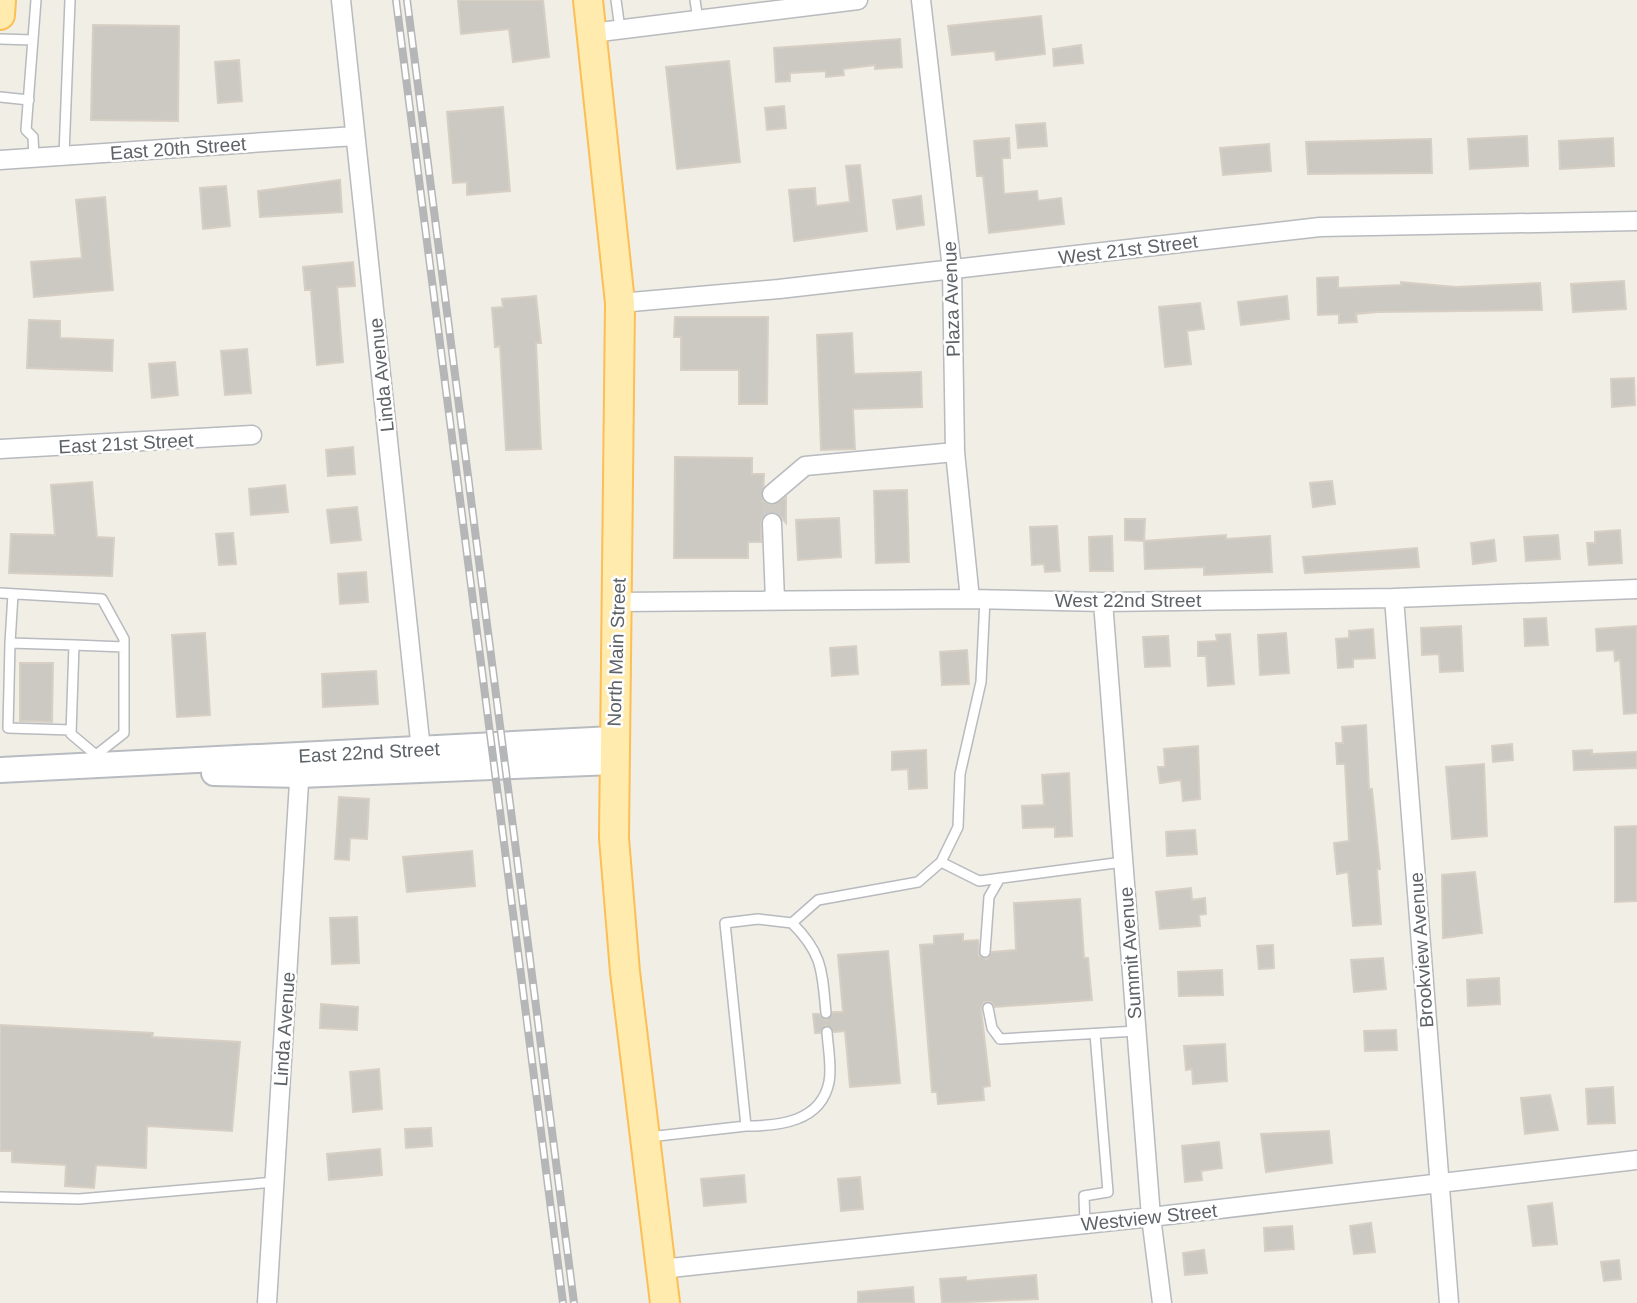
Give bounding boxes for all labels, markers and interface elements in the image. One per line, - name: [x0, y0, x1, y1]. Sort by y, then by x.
- street label: East 20th Street: [109, 133, 247, 164]
- street label: West 21st Street: [1057, 230, 1200, 268]
- street label: Plaza Avenue: [939, 241, 964, 357]
- street label: Linda Avenue: [365, 317, 398, 433]
- street label: East 21st Street: [58, 429, 195, 458]
- street label: North Main Street: [603, 577, 630, 727]
- street label: West 22nd Street: [1055, 590, 1202, 611]
- street label: East 22nd Street: [298, 738, 441, 767]
- street label: Brookview Avenue: [1406, 871, 1437, 1028]
- street label: Summit Avenue: [1115, 886, 1146, 1020]
- street label: Linda Avenue: [270, 971, 299, 1087]
- street label: Westview Street: [1080, 1200, 1219, 1235]

